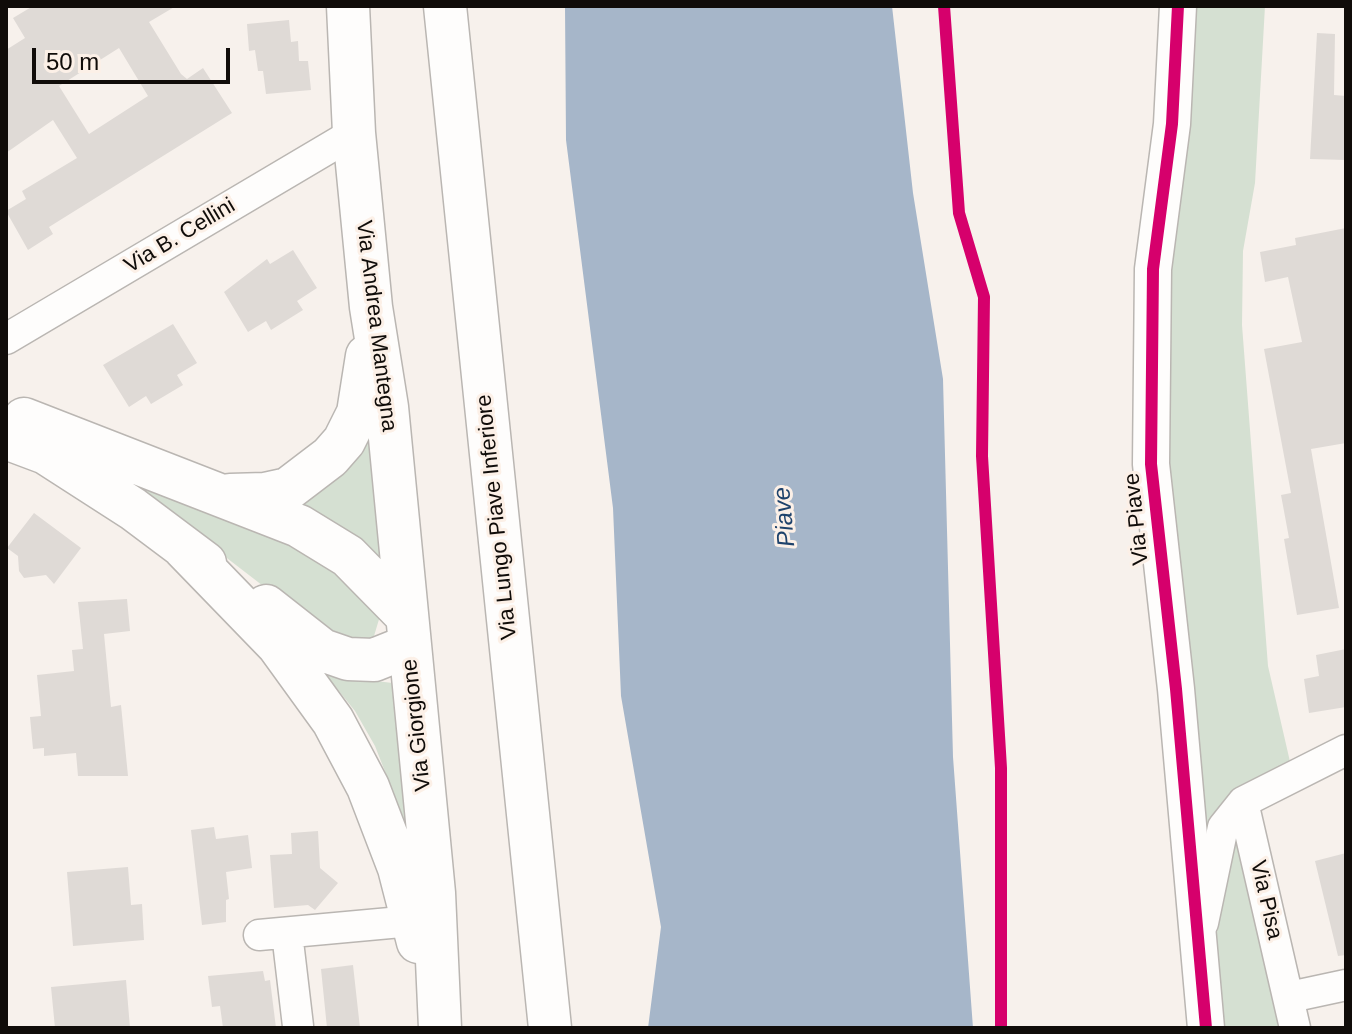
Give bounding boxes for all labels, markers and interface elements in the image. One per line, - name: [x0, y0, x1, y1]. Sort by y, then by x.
- scale bar: [36, 32, 234, 82]
- text: 50 m: [46, 48, 99, 75]
- street label: Via B. Cellini: [120, 193, 240, 279]
- street label: Via Andrea Mantegna: [350, 219, 402, 433]
- street label: Via Lungo Piave Inferiore: [471, 393, 523, 641]
- street label: Via Piave: [1119, 472, 1155, 566]
- water label: Piave: [768, 486, 802, 548]
- street label: Via Giorgione: [397, 658, 437, 792]
- street label: Via Pisa: [1244, 858, 1288, 942]

